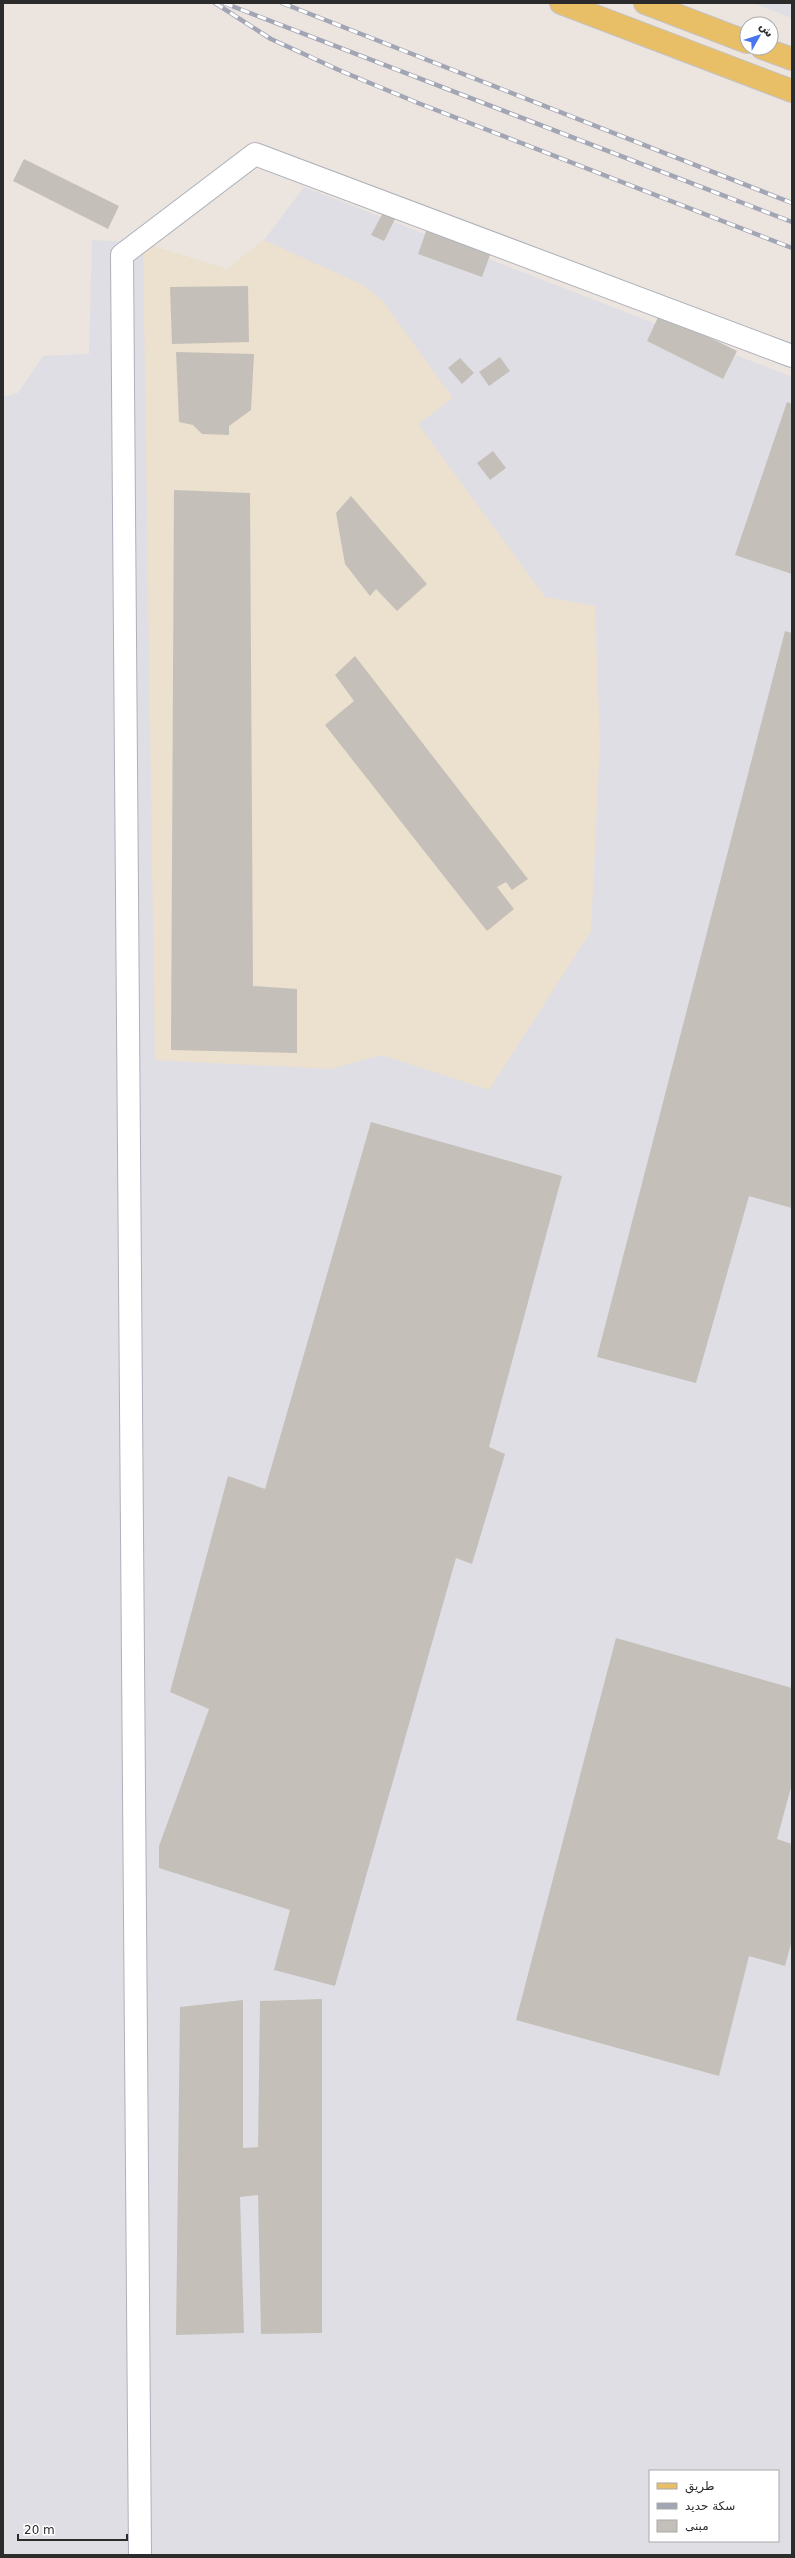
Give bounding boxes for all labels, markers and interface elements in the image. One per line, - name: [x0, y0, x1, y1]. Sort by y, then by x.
- north arrow: [739, 16, 779, 56]
- text: ش: [757, 20, 776, 40]
- legend: [649, 2470, 779, 2542]
- text: طريق: [685, 2479, 715, 2494]
- text: سكة حديد: [685, 2499, 735, 2513]
- scale bar: [18, 2516, 127, 2542]
- text: مبنى: [685, 2519, 709, 2533]
- text: 20 m: [24, 2523, 55, 2537]

